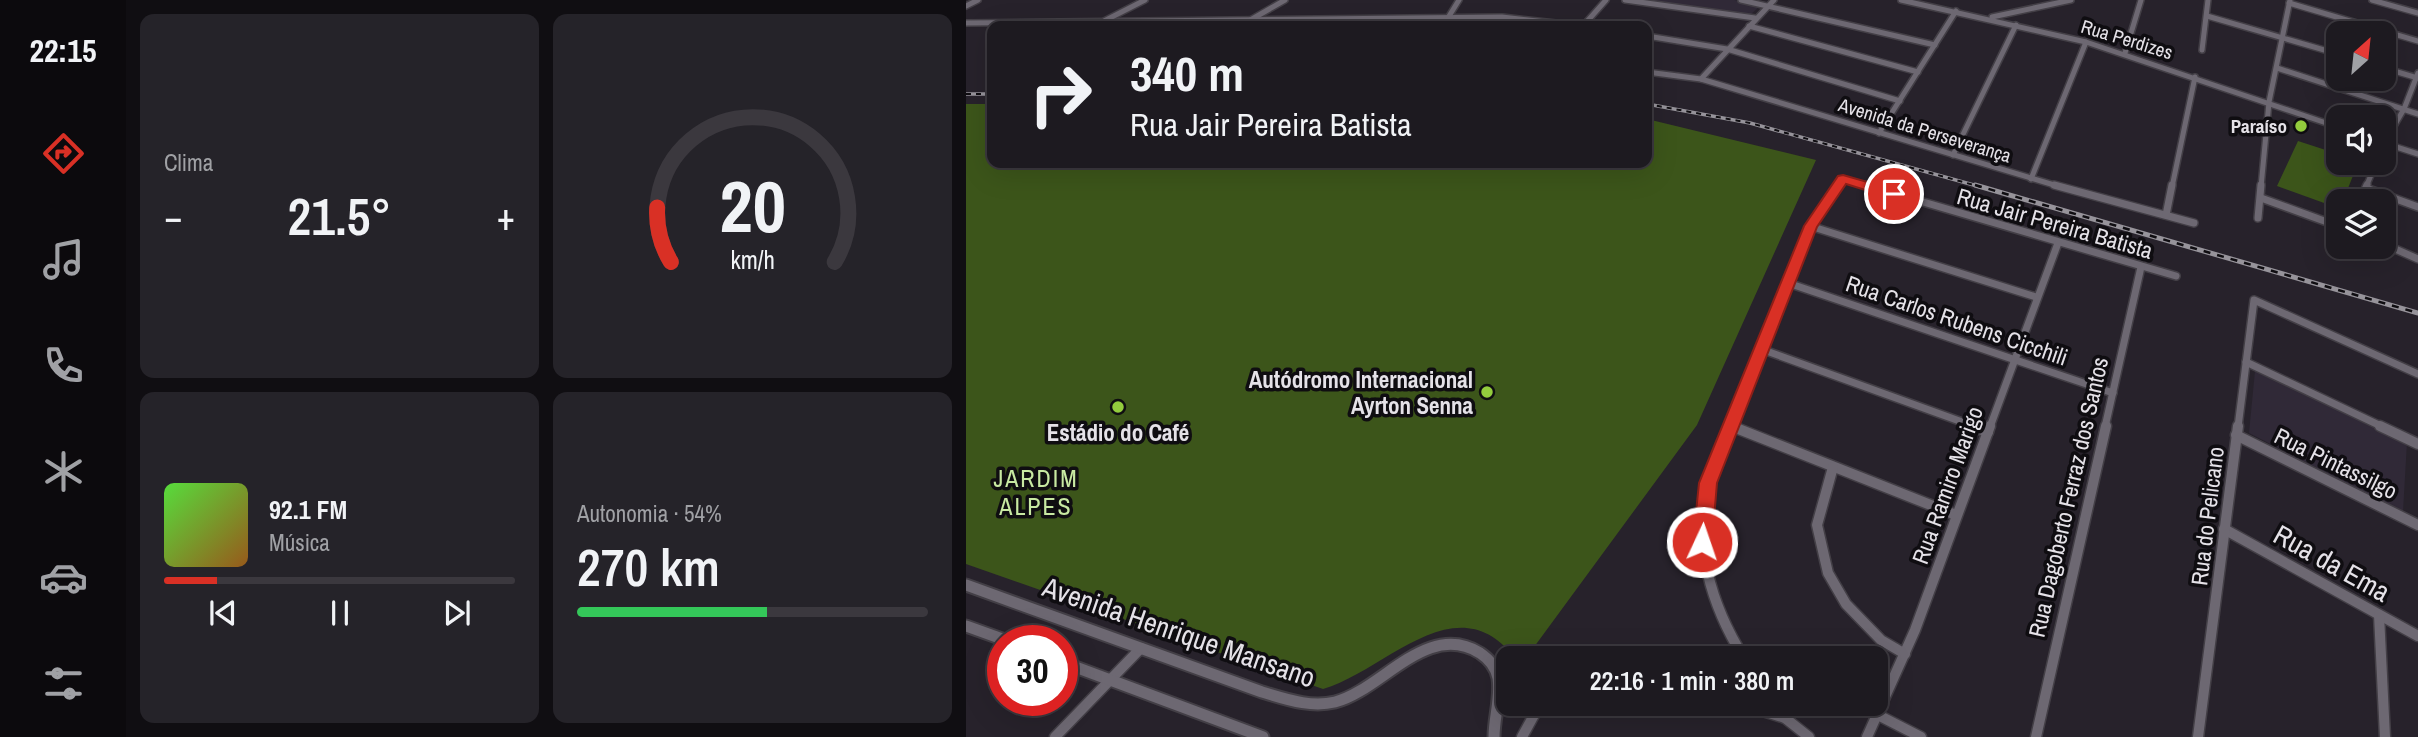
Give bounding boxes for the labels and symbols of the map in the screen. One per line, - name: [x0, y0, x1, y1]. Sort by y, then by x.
- street label: Rua Perdizes: [2078, 13, 2176, 65]
- north arrow: [2326, 21, 2396, 91]
- street label: Avenida da Perseverança: [1835, 91, 2015, 169]
- place label: Paraíso: [2231, 113, 2287, 139]
- marker: Paraíso: [2293, 118, 2309, 134]
- pin: [1864, 164, 1924, 224]
- street label: Rua Jair Pereira Batista: [1953, 180, 2157, 266]
- street label: Rua Carlos Rubens Cicchili: [1842, 267, 2072, 373]
- street label: Rua Dagoberto Ferraz dos Santos: [2021, 354, 2115, 640]
- place label: Autódromo Internacional Ayrton Senna: [1249, 364, 1473, 421]
- marker: Autódromo Internacional Ayrton Senna: [1479, 384, 1495, 400]
- marker: Estádio do Café: [1110, 399, 1126, 415]
- street label: Rua Ramiro Marigo: [1904, 402, 1990, 568]
- place label: Estádio do Café: [1047, 417, 1189, 448]
- street label: Rua Pintassilgo: [2269, 420, 2403, 506]
- street label: Rua do Pelicano: [2183, 445, 2231, 587]
- district label: JARDIM ALPES: [993, 462, 1079, 522]
- position arrow: [1665, 505, 1739, 579]
- street label: Rua da Ema: [2267, 515, 2397, 611]
- street label: Avenida Henrique Mansano: [1037, 567, 1320, 696]
- speed limit sign: 30: [987, 625, 1078, 716]

